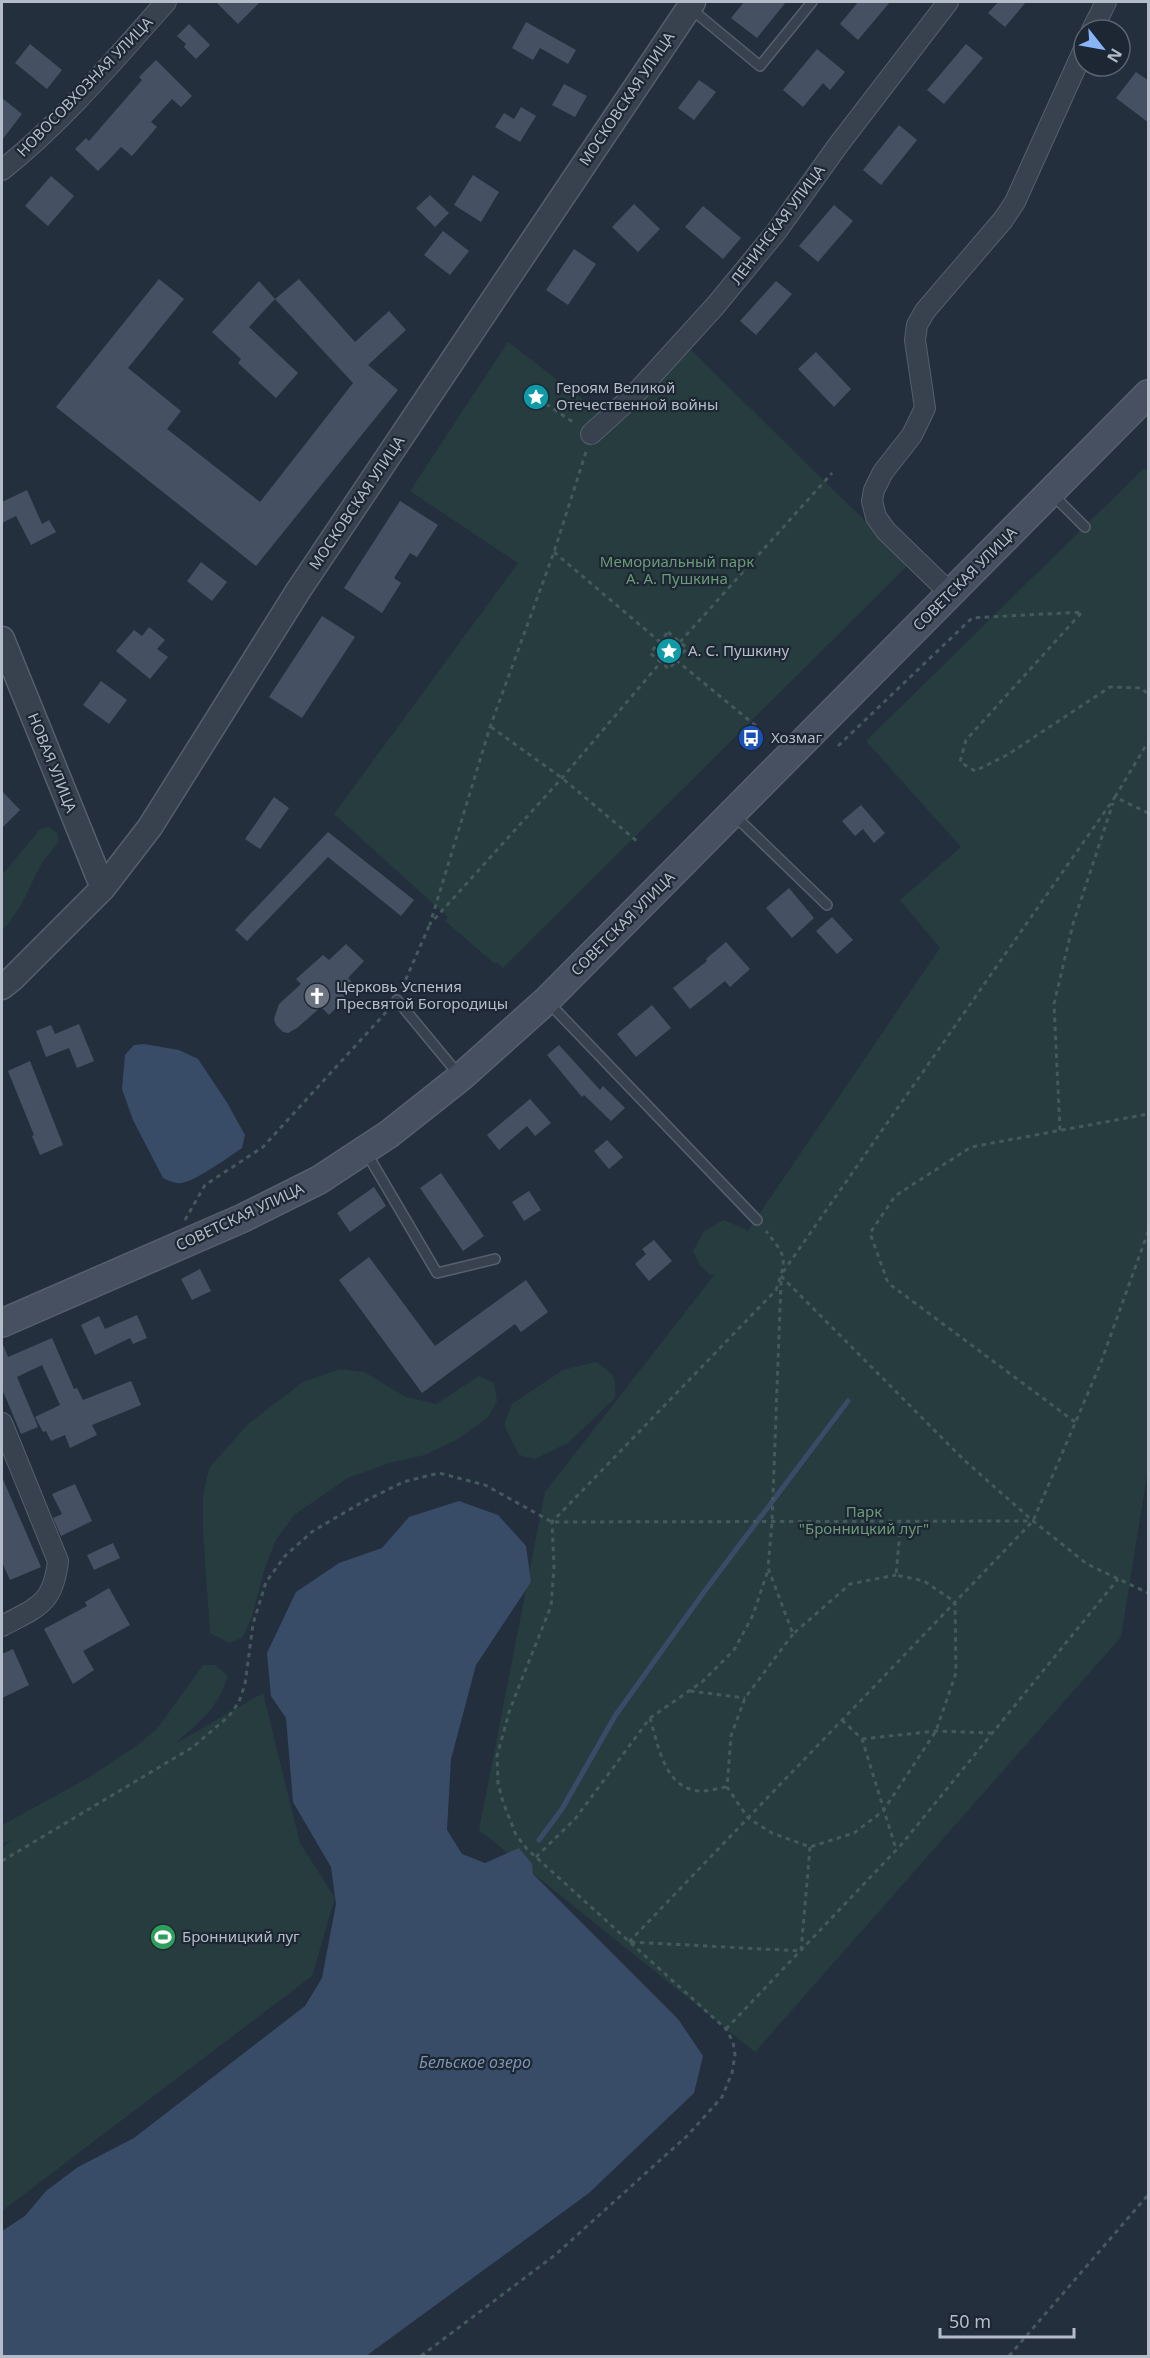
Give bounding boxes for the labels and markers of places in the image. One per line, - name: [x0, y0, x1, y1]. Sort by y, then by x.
- place label: Героям Великой Отечественной войны: [556, 377, 718, 414]
- place icon: Героям Великой Отечественной войны: [521, 382, 551, 412]
- place icon: А. С. Пушкину: [654, 636, 684, 666]
- place label: А. С. Пушкину: [688, 640, 790, 660]
- bus stop icon: Хозмаг: [736, 723, 766, 753]
- place label: Хозмаг: [771, 727, 823, 747]
- place label: Церковь Успения Пресвятой Богородицы: [336, 976, 508, 1013]
- church icon: Церковь Успения Пресвятой Богородицы: [302, 981, 332, 1011]
- sports icon: Бронницкий луг: [148, 1922, 178, 1952]
- place label: Бронницкий луг: [182, 1926, 300, 1946]

